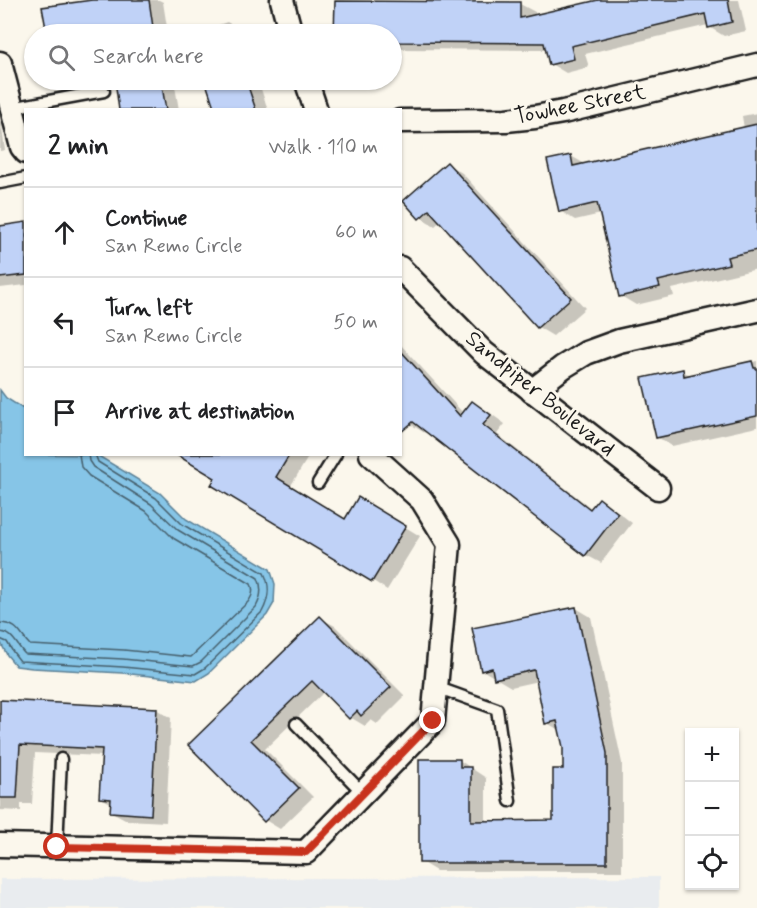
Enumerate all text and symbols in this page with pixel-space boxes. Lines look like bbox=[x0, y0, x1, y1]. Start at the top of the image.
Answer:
search box bbox=[24, 24, 402, 90]
icon: search bbox=[45, 41, 78, 74]
text: Search here bbox=[93, 43, 204, 71]
street label: Towhee Street bbox=[512, 79, 648, 131]
text: 2 min bbox=[48, 130, 109, 164]
text: Walk · 110 m bbox=[269, 134, 378, 161]
text: Continue bbox=[105, 205, 187, 233]
icon: ahead bbox=[48, 216, 81, 249]
text: 60 m bbox=[335, 219, 378, 246]
text: San Remo Circle bbox=[105, 233, 243, 260]
text: Turn left bbox=[105, 295, 193, 323]
icon: left bbox=[48, 306, 81, 339]
text: 50 m bbox=[333, 309, 378, 336]
text: San Remo Circle bbox=[105, 323, 243, 350]
street label: Sandpiper Boulevard bbox=[459, 325, 621, 463]
icon: arrive bbox=[48, 396, 81, 429]
text: Arrive at destination bbox=[105, 398, 295, 426]
route end bbox=[419, 707, 445, 733]
map controls bbox=[685, 728, 739, 890]
button: + bbox=[685, 728, 739, 782]
button: − bbox=[685, 782, 739, 836]
route start bbox=[43, 833, 69, 859]
button: locate bbox=[685, 836, 739, 890]

